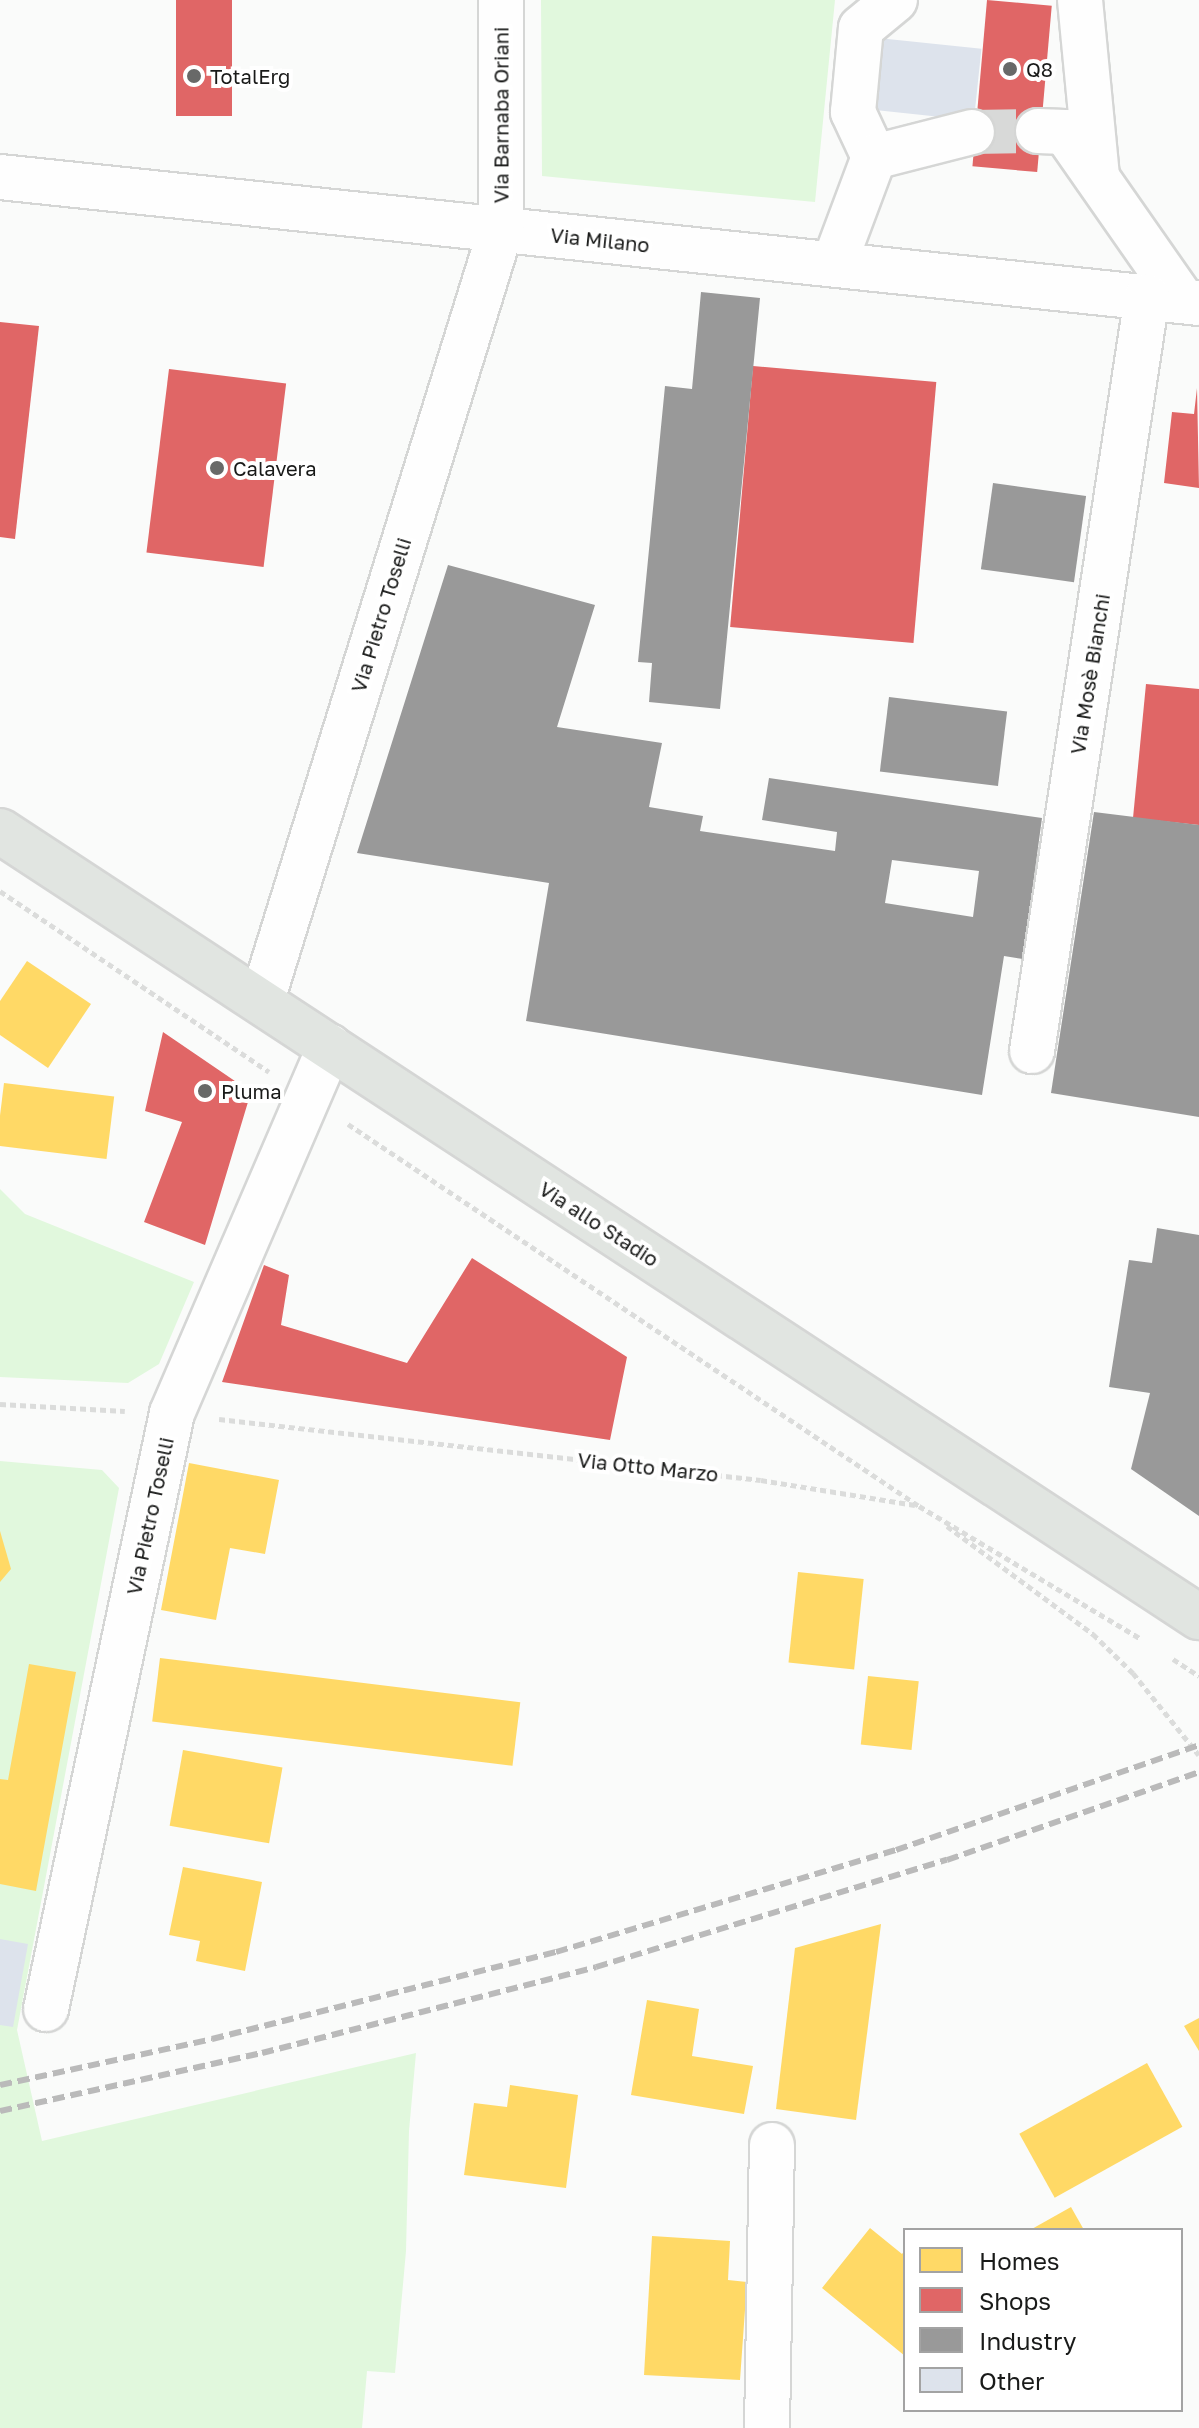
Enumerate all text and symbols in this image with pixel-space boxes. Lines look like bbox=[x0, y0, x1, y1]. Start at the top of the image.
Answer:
street label: Via Barnaba Oriani bbox=[489, 27, 513, 203]
place label: Q8 bbox=[1026, 57, 1053, 81]
marker: Q8 bbox=[1001, 60, 1019, 78]
place label: TotalErg bbox=[210, 64, 290, 88]
marker: TotalErg bbox=[185, 67, 203, 85]
street label: Via Milano bbox=[549, 223, 651, 257]
place label: Calavera bbox=[233, 456, 316, 480]
marker: Calavera bbox=[208, 459, 226, 477]
street label: Via Pietro Toselli bbox=[346, 535, 416, 695]
street label: Via Mosè Bianchi bbox=[1065, 592, 1115, 756]
place label: Pluma bbox=[221, 1079, 282, 1103]
marker: Pluma bbox=[196, 1082, 214, 1100]
street label: Via allo Stadio bbox=[535, 1177, 663, 1271]
street label: Via Pietro Toselli bbox=[122, 1435, 178, 1597]
street label: Via Otto Marzo bbox=[576, 1448, 720, 1486]
legend bbox=[903, 2228, 1183, 2412]
text: Homes bbox=[979, 2246, 1060, 2275]
text: Shops bbox=[979, 2286, 1051, 2315]
text: Industry bbox=[979, 2326, 1076, 2355]
text: Other bbox=[979, 2366, 1044, 2395]

